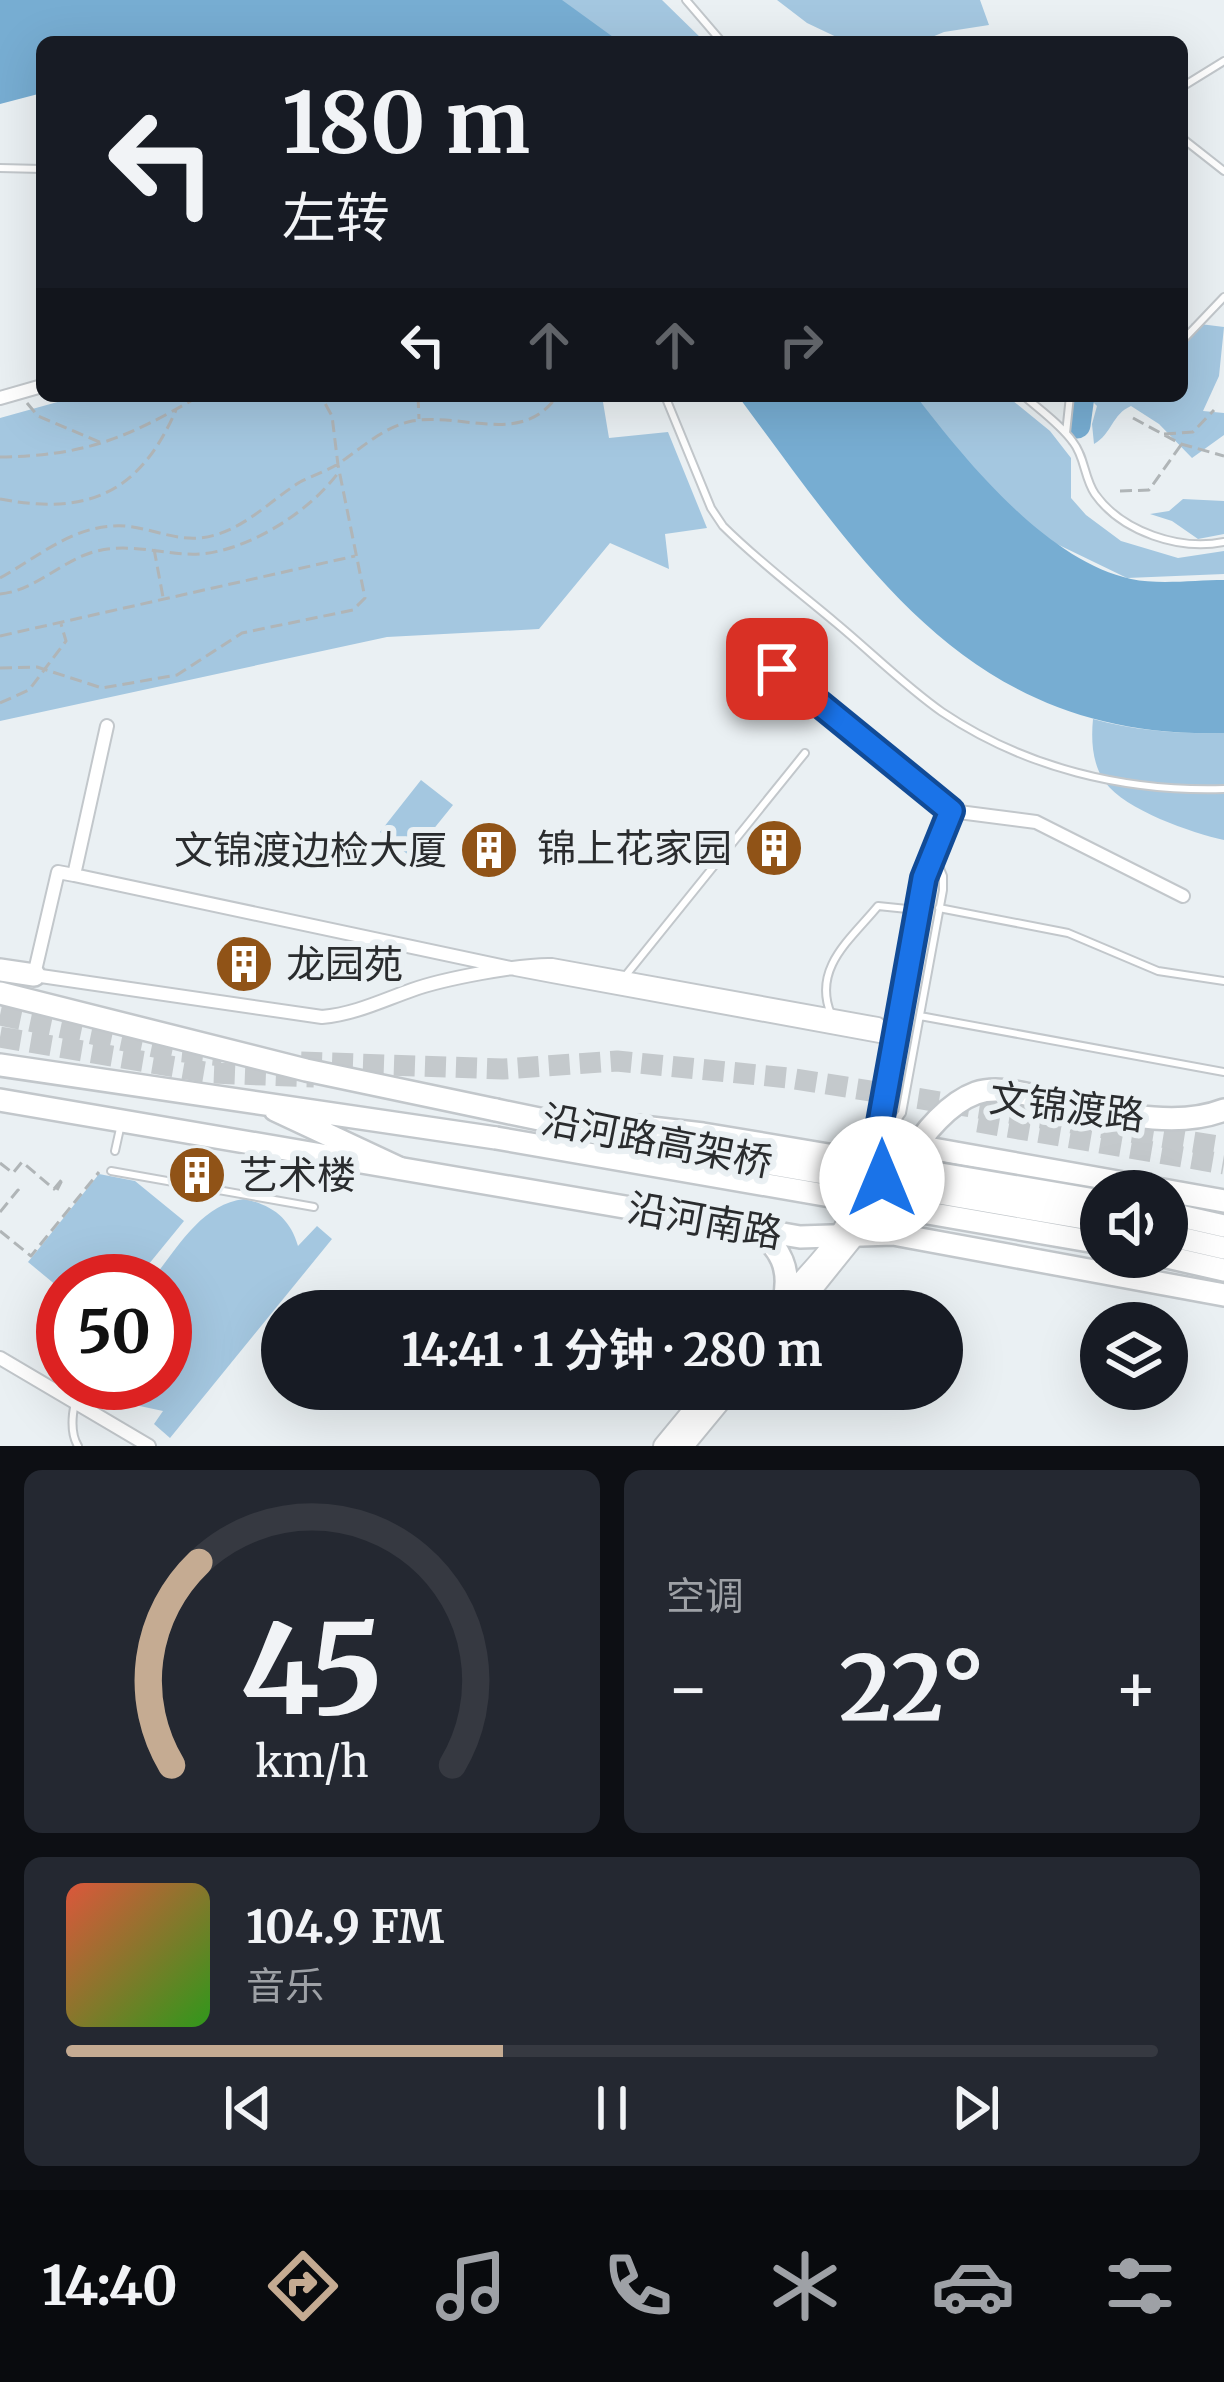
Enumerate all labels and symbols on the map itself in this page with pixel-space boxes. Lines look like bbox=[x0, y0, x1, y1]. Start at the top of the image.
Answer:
pin bbox=[726, 618, 828, 720]
building icon: 锦上花家园 bbox=[743, 817, 805, 879]
building icon: 文锦渡边检大厦 bbox=[458, 819, 520, 881]
place label: 锦上花家园 bbox=[537, 824, 732, 873]
place label: 文锦渡边检大厦 bbox=[174, 826, 447, 875]
building icon: 龙园苑 bbox=[213, 933, 275, 995]
place label: 龙园苑 bbox=[286, 940, 403, 989]
street label: 文锦渡路 bbox=[987, 1073, 1147, 1141]
street label: 沿河路高架桥 bbox=[537, 1095, 777, 1187]
position arrow bbox=[819, 1116, 945, 1242]
building icon: 艺术楼 bbox=[166, 1144, 228, 1206]
place label: 艺术楼 bbox=[239, 1151, 356, 1200]
street label: 沿河南路 bbox=[624, 1183, 786, 1259]
speed limit sign: 50 bbox=[36, 1254, 192, 1410]

